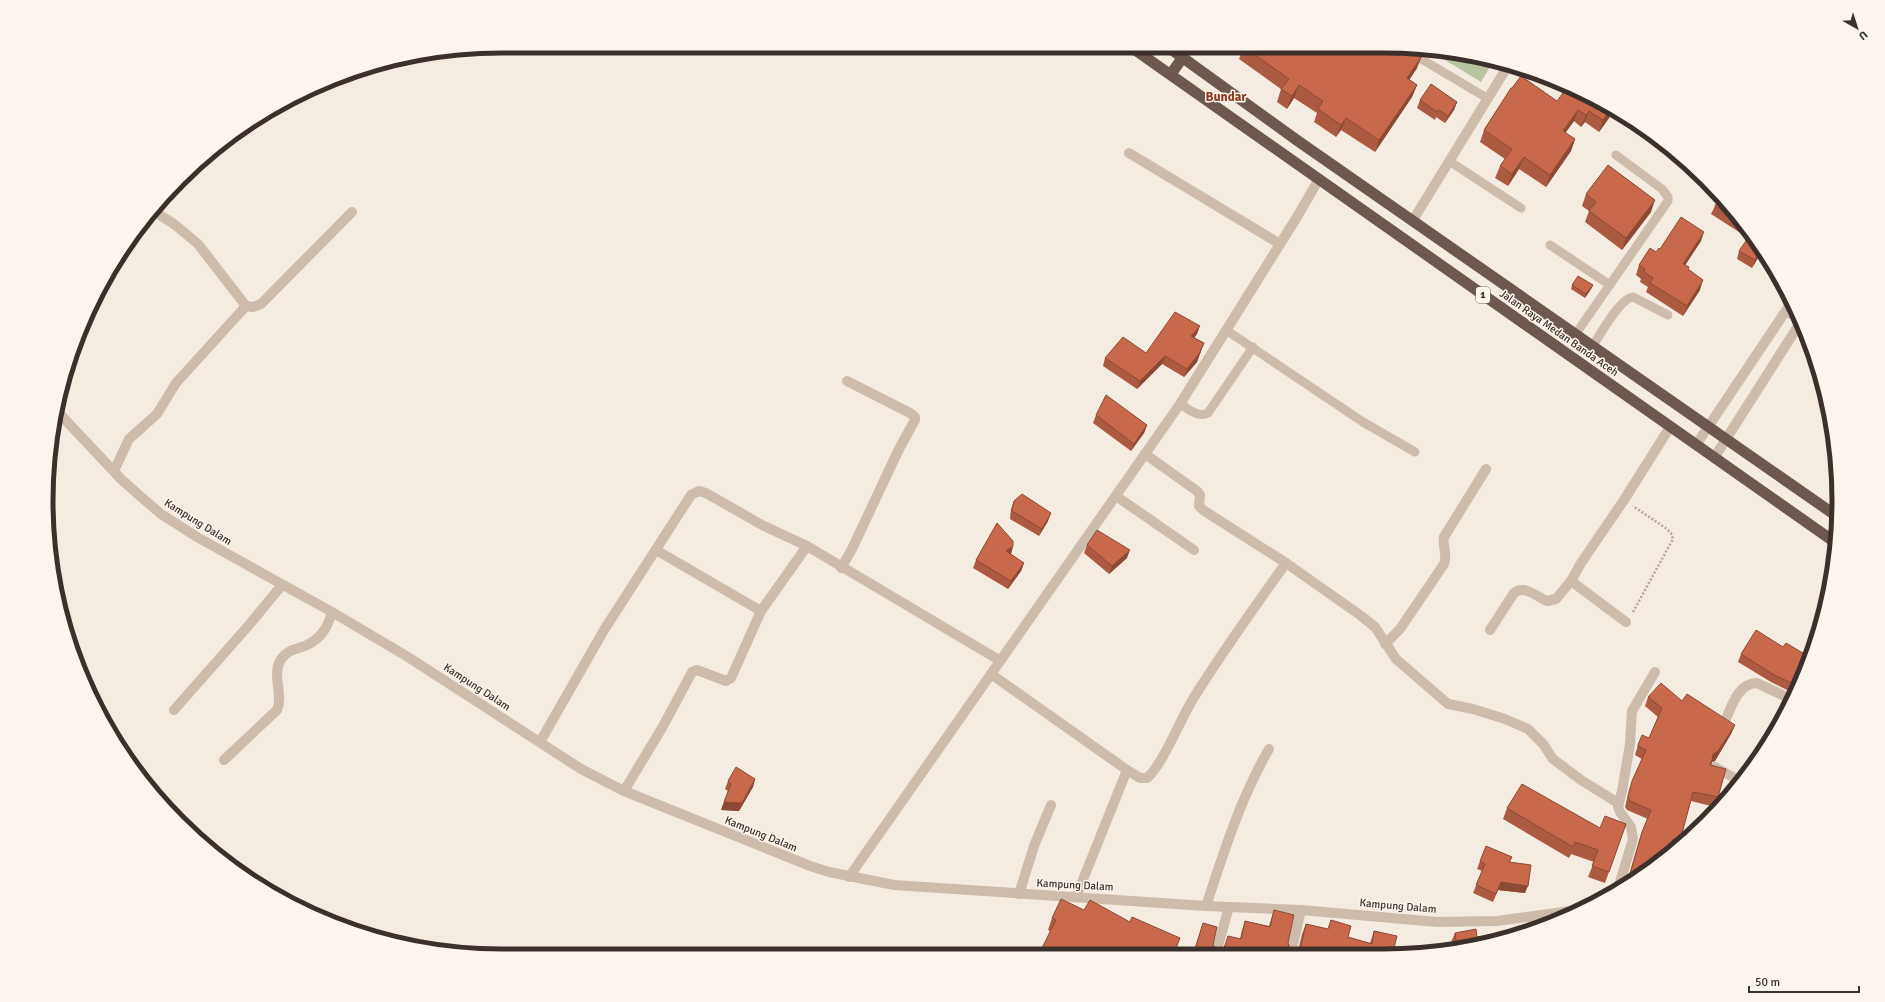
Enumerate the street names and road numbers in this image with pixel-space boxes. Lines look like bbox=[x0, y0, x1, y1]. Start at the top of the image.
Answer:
road number: 1 bbox=[1476, 287, 1490, 303]
street label: Jalan Raya Medan Banda Aceh bbox=[1497, 287, 1621, 379]
street label: Kampung Dalam bbox=[162, 496, 234, 548]
street label: Kampung Dalam bbox=[441, 661, 513, 714]
street label: Kampung Dalam bbox=[723, 814, 799, 855]
street label: Kampung Dalam bbox=[1036, 876, 1114, 894]
street label: Kampung Dalam bbox=[1359, 896, 1437, 916]

